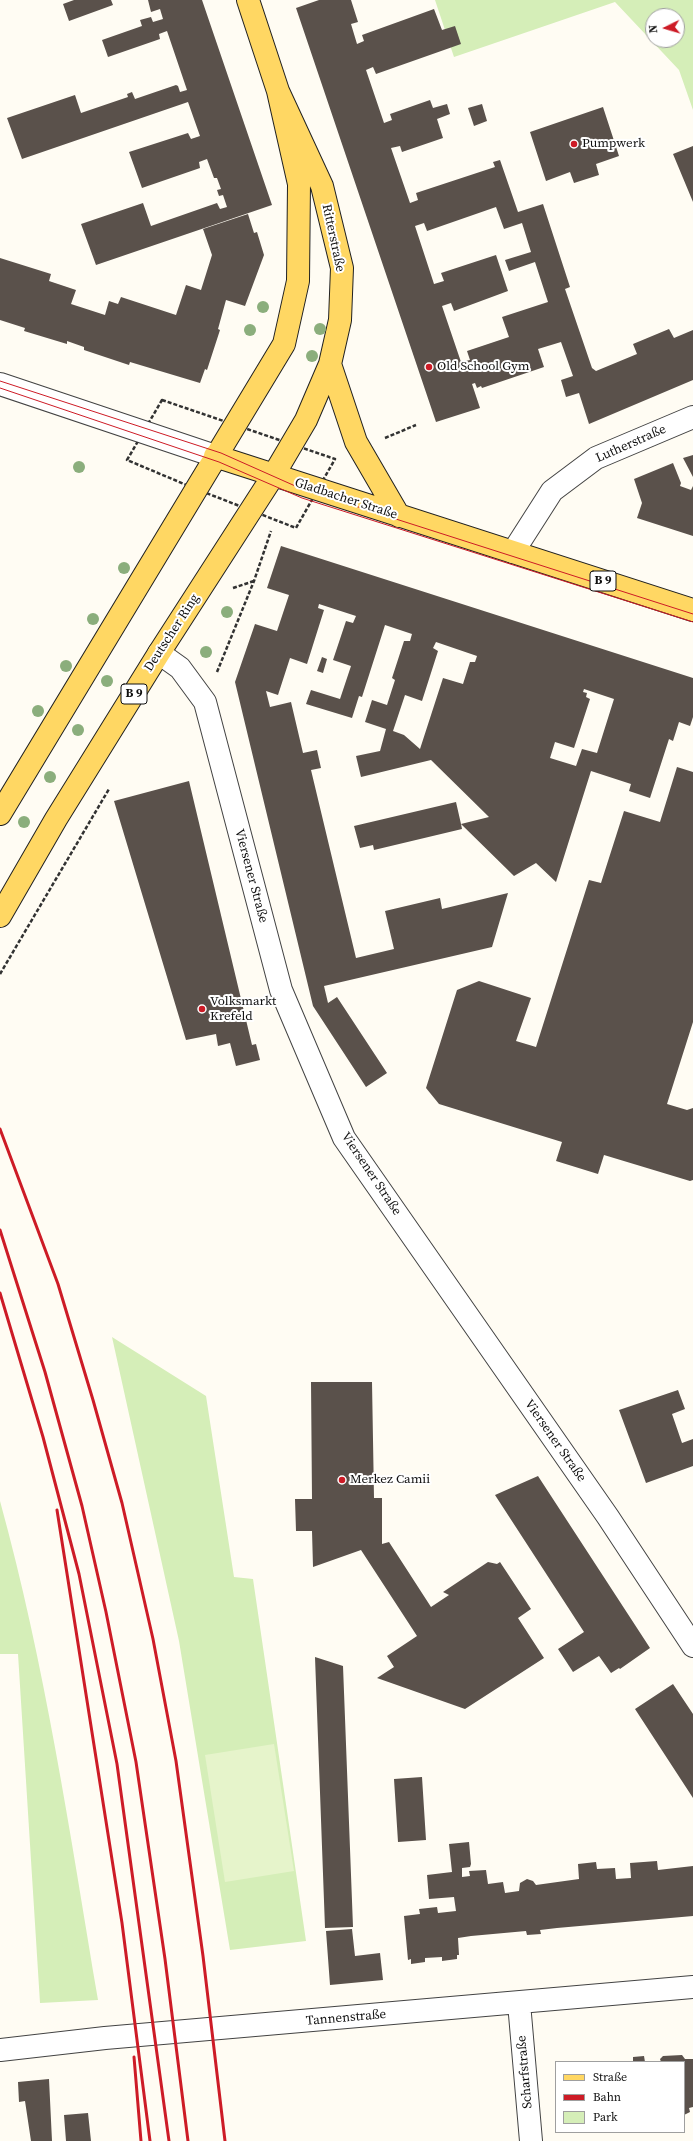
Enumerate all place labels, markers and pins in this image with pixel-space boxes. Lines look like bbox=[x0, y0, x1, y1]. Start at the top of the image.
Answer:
place label: Pumpwerk bbox=[582, 136, 645, 152]
marker: Pumpwerk bbox=[569, 139, 579, 149]
place label: Old School Gym bbox=[437, 359, 529, 375]
marker: Old School Gym bbox=[424, 362, 434, 372]
place label: Volksmarkt Krefeld bbox=[210, 994, 276, 1025]
marker: Volksmarkt Krefeld bbox=[197, 1004, 207, 1014]
place label: Merkez Camii bbox=[350, 1472, 430, 1488]
marker: Merkez Camii bbox=[337, 1475, 347, 1485]

